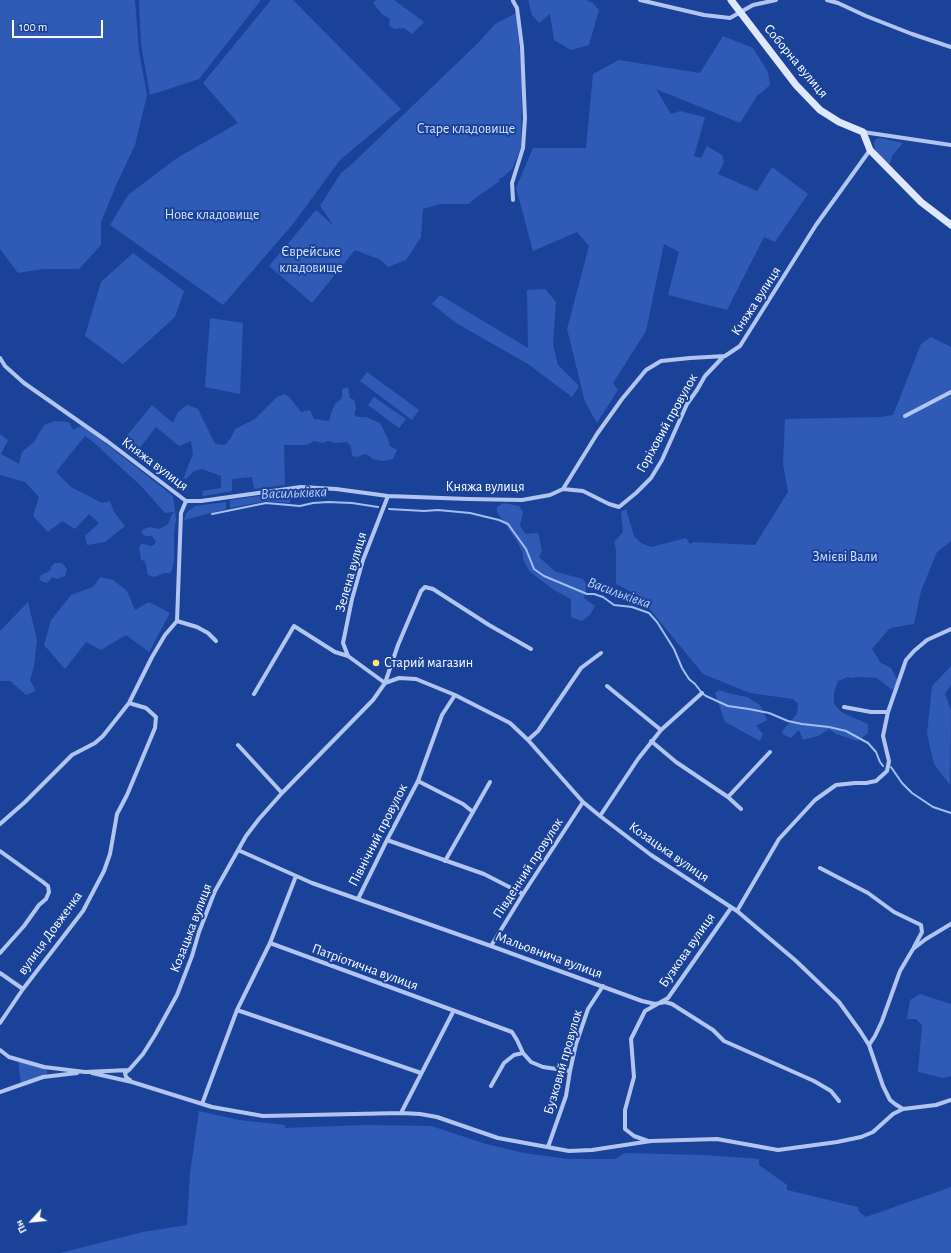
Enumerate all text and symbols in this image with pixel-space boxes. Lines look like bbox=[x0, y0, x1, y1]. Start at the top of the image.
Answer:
scale bar bbox=[14, 12, 105, 38]
text: 100 m bbox=[19, 21, 47, 33]
street label: Соборна вулиця bbox=[760, 21, 832, 101]
park label: Старе кладовище bbox=[417, 121, 515, 137]
park label: Нове кладовище bbox=[165, 207, 259, 223]
park label: Єврейське кладовище bbox=[279, 244, 343, 276]
street label: Княжа вулиця bbox=[727, 263, 785, 339]
street label: Горіховий провулок bbox=[633, 371, 701, 475]
street label: Княжа вулиця bbox=[118, 433, 192, 495]
street label: Княжа вулиця bbox=[445, 479, 525, 495]
water label: Васильківка bbox=[261, 483, 327, 503]
street label: Зелена вулиця bbox=[332, 530, 370, 614]
park label: Змієві Вали bbox=[812, 549, 878, 565]
water label: Васильківка bbox=[585, 573, 653, 613]
place label: Старий магазин bbox=[384, 655, 473, 671]
marker: Старий магазин bbox=[371, 658, 381, 668]
street label: Північний провулок bbox=[345, 781, 411, 889]
street label: Південний провулок bbox=[489, 814, 567, 922]
street label: Козацька вулиця bbox=[626, 818, 712, 886]
street label: Козацька вулиця bbox=[166, 881, 216, 975]
street label: вулиця Довженка bbox=[14, 888, 86, 978]
street label: Бузкова вулиця bbox=[655, 909, 719, 991]
street label: Мальовнича вулиця bbox=[493, 928, 605, 982]
street label: Патріотична вулиця bbox=[309, 940, 421, 994]
street label: Бузковий провулок bbox=[540, 1008, 586, 1116]
north arrow bbox=[12, 1201, 52, 1241]
text: Пн bbox=[13, 1218, 29, 1235]

